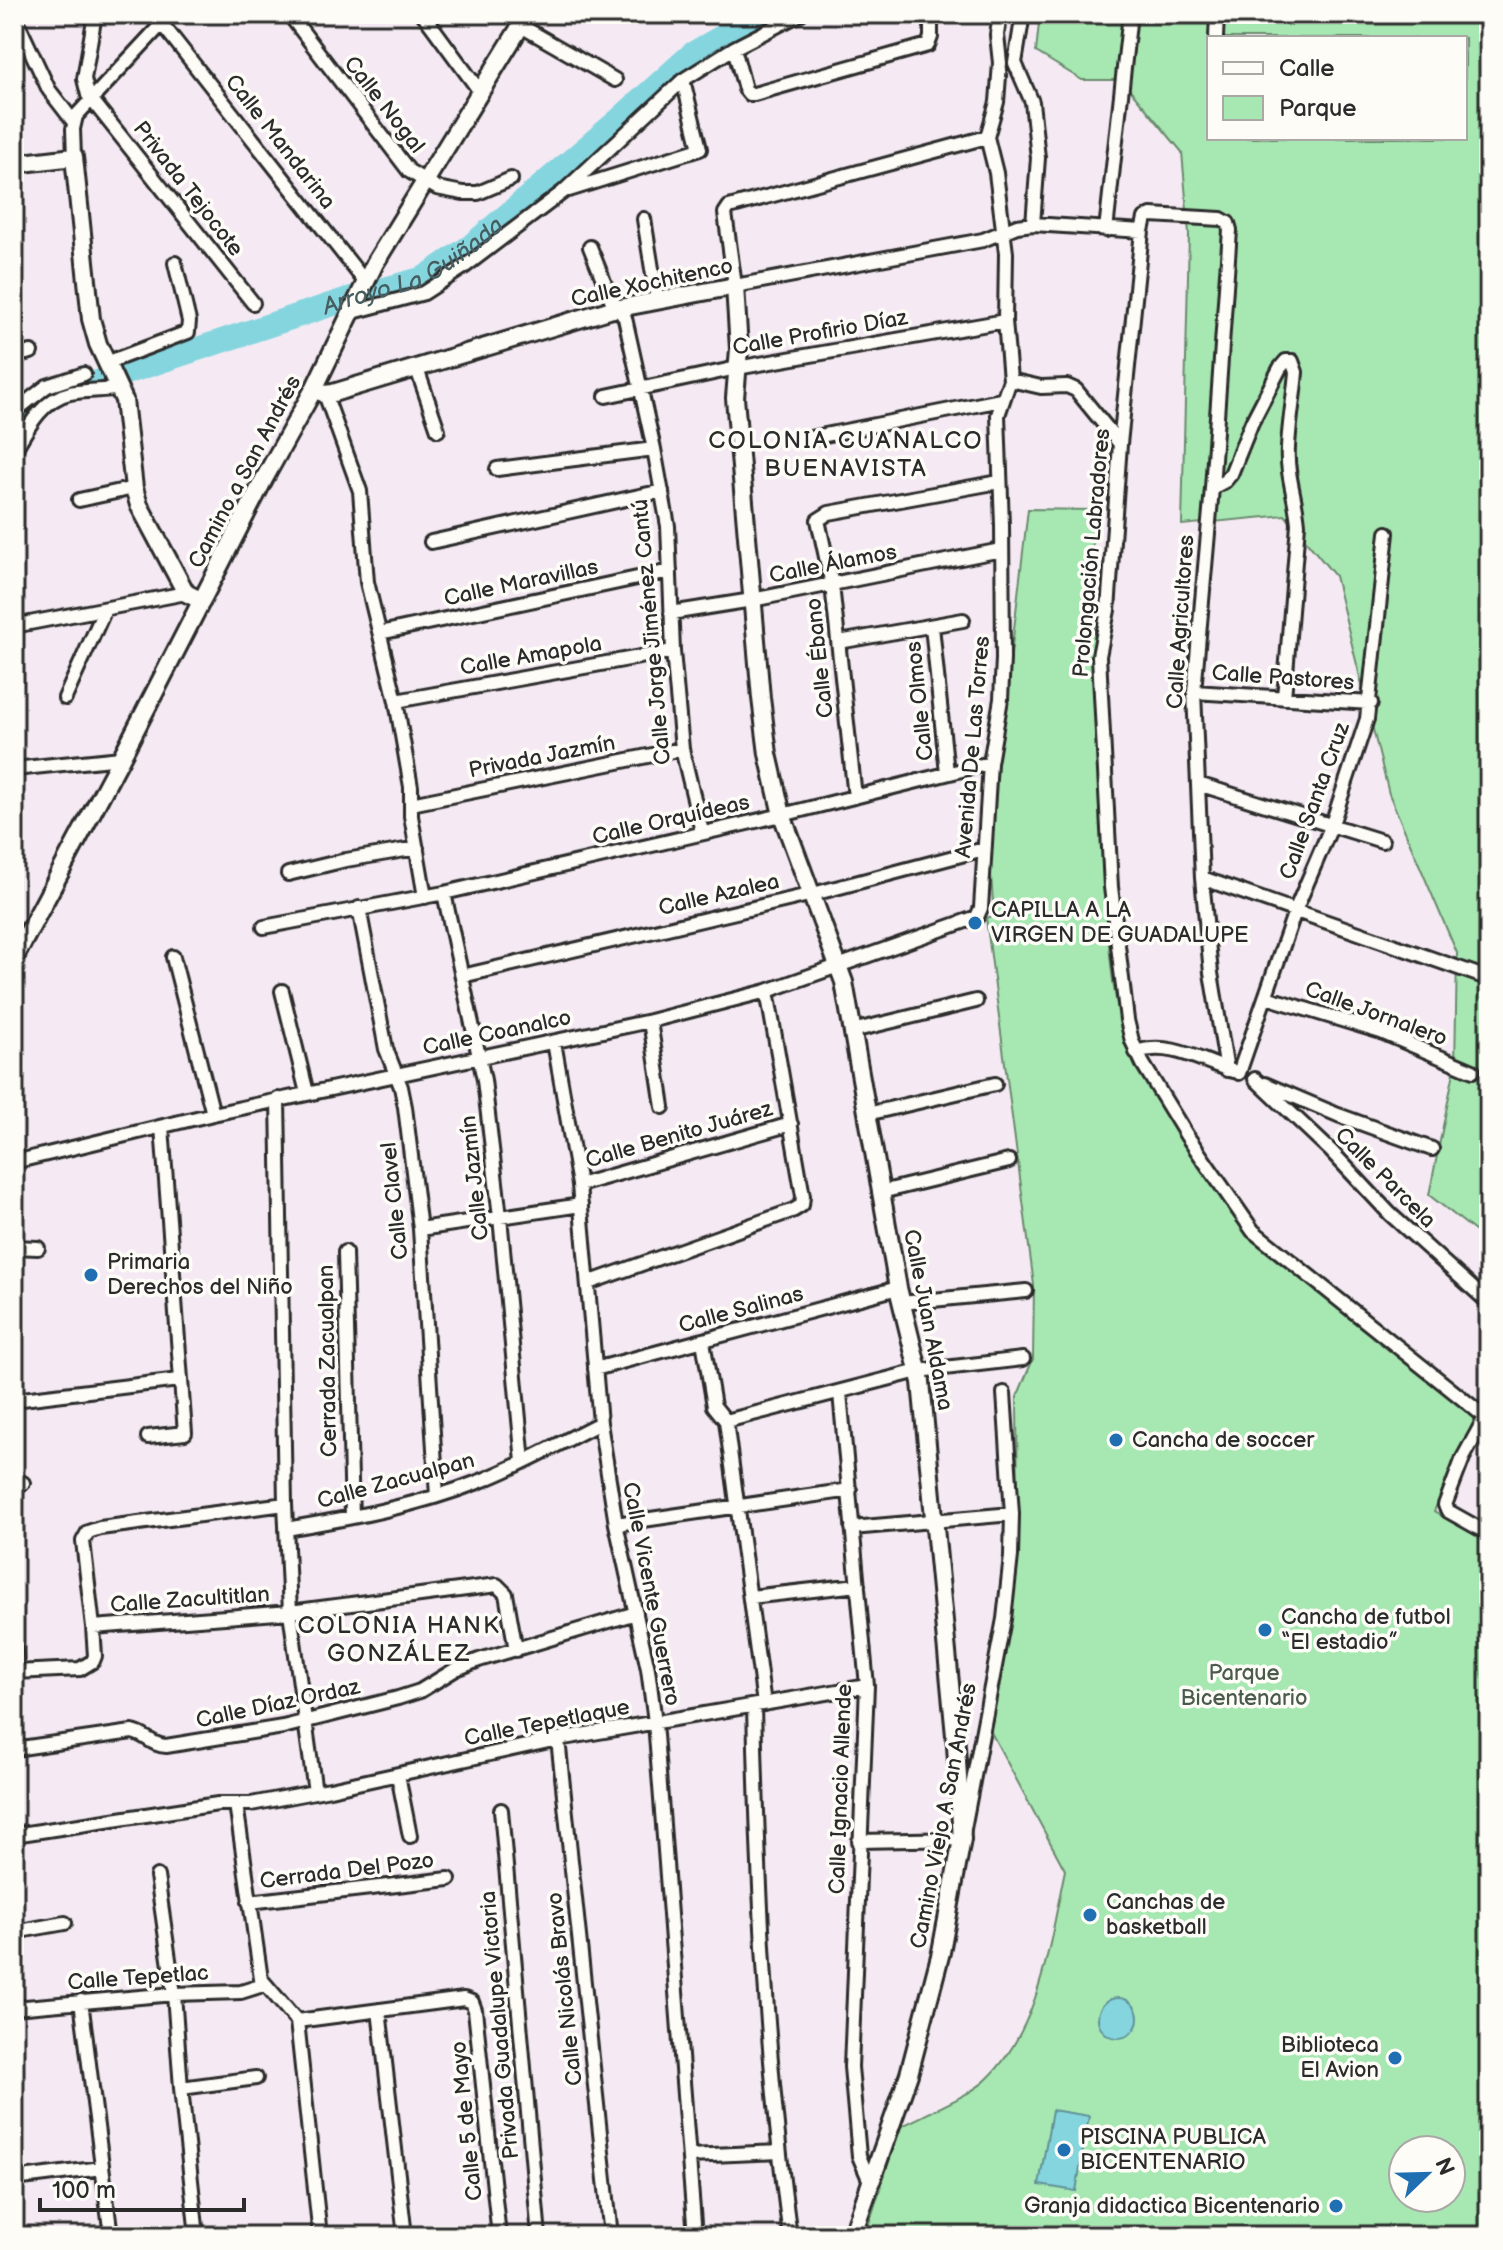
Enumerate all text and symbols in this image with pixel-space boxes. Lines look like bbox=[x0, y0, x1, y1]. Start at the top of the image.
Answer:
legend bbox=[1207, 36, 1467, 140]
street label: Calle Nogal bbox=[338, 51, 430, 159]
text: Calle bbox=[1279, 54, 1334, 83]
street label: Calle Mandarina bbox=[219, 69, 341, 215]
text: Parque bbox=[1279, 94, 1357, 123]
street label: Privada Tejocote bbox=[127, 116, 249, 262]
water label: Arroyo La Guiñada bbox=[318, 210, 509, 321]
street label: Calle Xochitenco bbox=[569, 253, 735, 313]
street label: Calle Profirio Díaz bbox=[730, 304, 910, 362]
street label: Camino a San Andrés bbox=[183, 371, 307, 573]
district label: COLONIA CUANALCO BUENAVISTA bbox=[708, 426, 984, 483]
street label: Prolongación Labradores bbox=[1068, 427, 1116, 679]
street label: Calle Jorge Jiménez Cantú bbox=[627, 498, 677, 766]
street label: Calle Agricultores bbox=[1161, 534, 1201, 710]
street label: Calle Álamos bbox=[767, 537, 899, 590]
street label: Calle Maravillas bbox=[441, 553, 601, 613]
street label: Calle Ébano bbox=[799, 597, 840, 719]
street label: Calle Amapola bbox=[458, 630, 604, 682]
street label: Avenida De Las Torres bbox=[950, 635, 996, 859]
street label: Calle Olmos bbox=[900, 640, 940, 762]
street label: Calle Pastores bbox=[1211, 660, 1355, 696]
street label: Calle Santa Cruz bbox=[1274, 718, 1356, 883]
street label: Privada Jazmín bbox=[466, 730, 618, 784]
street label: Calle Orquídeas bbox=[590, 789, 752, 851]
street label: Calle Azalea bbox=[656, 868, 782, 922]
place label: CAPILLA A LA VIRGEN DE GUADALUPE bbox=[991, 897, 1248, 949]
marker: CAPILLA A LA VIRGEN DE GUADALUPE bbox=[966, 914, 984, 932]
street label: Calle Jornalero bbox=[1301, 976, 1451, 1052]
street label: Calle Coanalco bbox=[420, 1004, 574, 1062]
street label: Calle Benito Juárez bbox=[583, 1095, 776, 1175]
street label: Calle Jazmín bbox=[455, 1114, 495, 1242]
street label: Calle Parcela bbox=[1329, 1122, 1441, 1234]
street label: Calle Clavel bbox=[375, 1141, 415, 1261]
street label: Calle Juan Aldama bbox=[897, 1227, 959, 1413]
place label: Primaria Derechos del Niño bbox=[107, 1249, 293, 1301]
street label: Cerrada Zacualpan bbox=[313, 1265, 343, 1457]
marker: Primaria Derechos del Niño bbox=[82, 1266, 100, 1284]
street label: Calle Salinas bbox=[676, 1280, 806, 1340]
place label: Cancha de soccer bbox=[1132, 1427, 1315, 1454]
marker: Cancha de soccer bbox=[1107, 1431, 1125, 1449]
street label: Calle Zacualpan bbox=[314, 1447, 478, 1515]
street label: Calle Vicente Guerrero bbox=[616, 1480, 686, 1708]
street label: Calle Zacultitlan bbox=[109, 1581, 271, 1619]
place label: Cancha de futbol “El estadio” bbox=[1281, 1604, 1451, 1656]
district label: COLONIA HANK GONZÁLEZ bbox=[297, 1611, 501, 1668]
marker: Cancha de futbol “El estadio” bbox=[1256, 1621, 1274, 1639]
park label: Parque Bicentenario bbox=[1181, 1660, 1307, 1712]
street label: Calle Díaz Ordaz bbox=[194, 1673, 363, 1735]
street label: Camino Viejo A San Andrés bbox=[905, 1681, 983, 1951]
street label: Calle Ignacio Allende bbox=[824, 1683, 858, 1895]
street label: Calle Tepetlaque bbox=[462, 1694, 632, 1752]
street label: Cerrada Del Pozo bbox=[258, 1847, 436, 1895]
place label: Canchas de basketball bbox=[1106, 1889, 1225, 1941]
street label: Privada Guadalupe Victoria bbox=[475, 1890, 525, 2160]
street label: Calle Nicolás Bravo bbox=[541, 1891, 589, 2087]
marker: Canchas de basketball bbox=[1081, 1906, 1099, 1924]
street label: Calle Tepetlac bbox=[66, 1960, 210, 1996]
place label: Biblioteca El Avion bbox=[1281, 2032, 1379, 2084]
street label: Calle 5 de Mayo bbox=[445, 2040, 489, 2202]
marker: Biblioteca El Avion bbox=[1386, 2049, 1404, 2067]
place label: PISCINA PUBLICA BICENTENARIO bbox=[1080, 2124, 1266, 2176]
north arrow bbox=[1387, 2134, 1467, 2214]
marker: PISCINA PUBLICA BICENTENARIO bbox=[1055, 2141, 1073, 2159]
text: N bbox=[1428, 2154, 1460, 2180]
scale bar bbox=[40, 2162, 244, 2212]
text: 100 m bbox=[52, 2176, 116, 2205]
place label: Granja didactica Bicentenario bbox=[1024, 2193, 1320, 2220]
marker: Granja didactica Bicentenario bbox=[1327, 2197, 1345, 2215]

